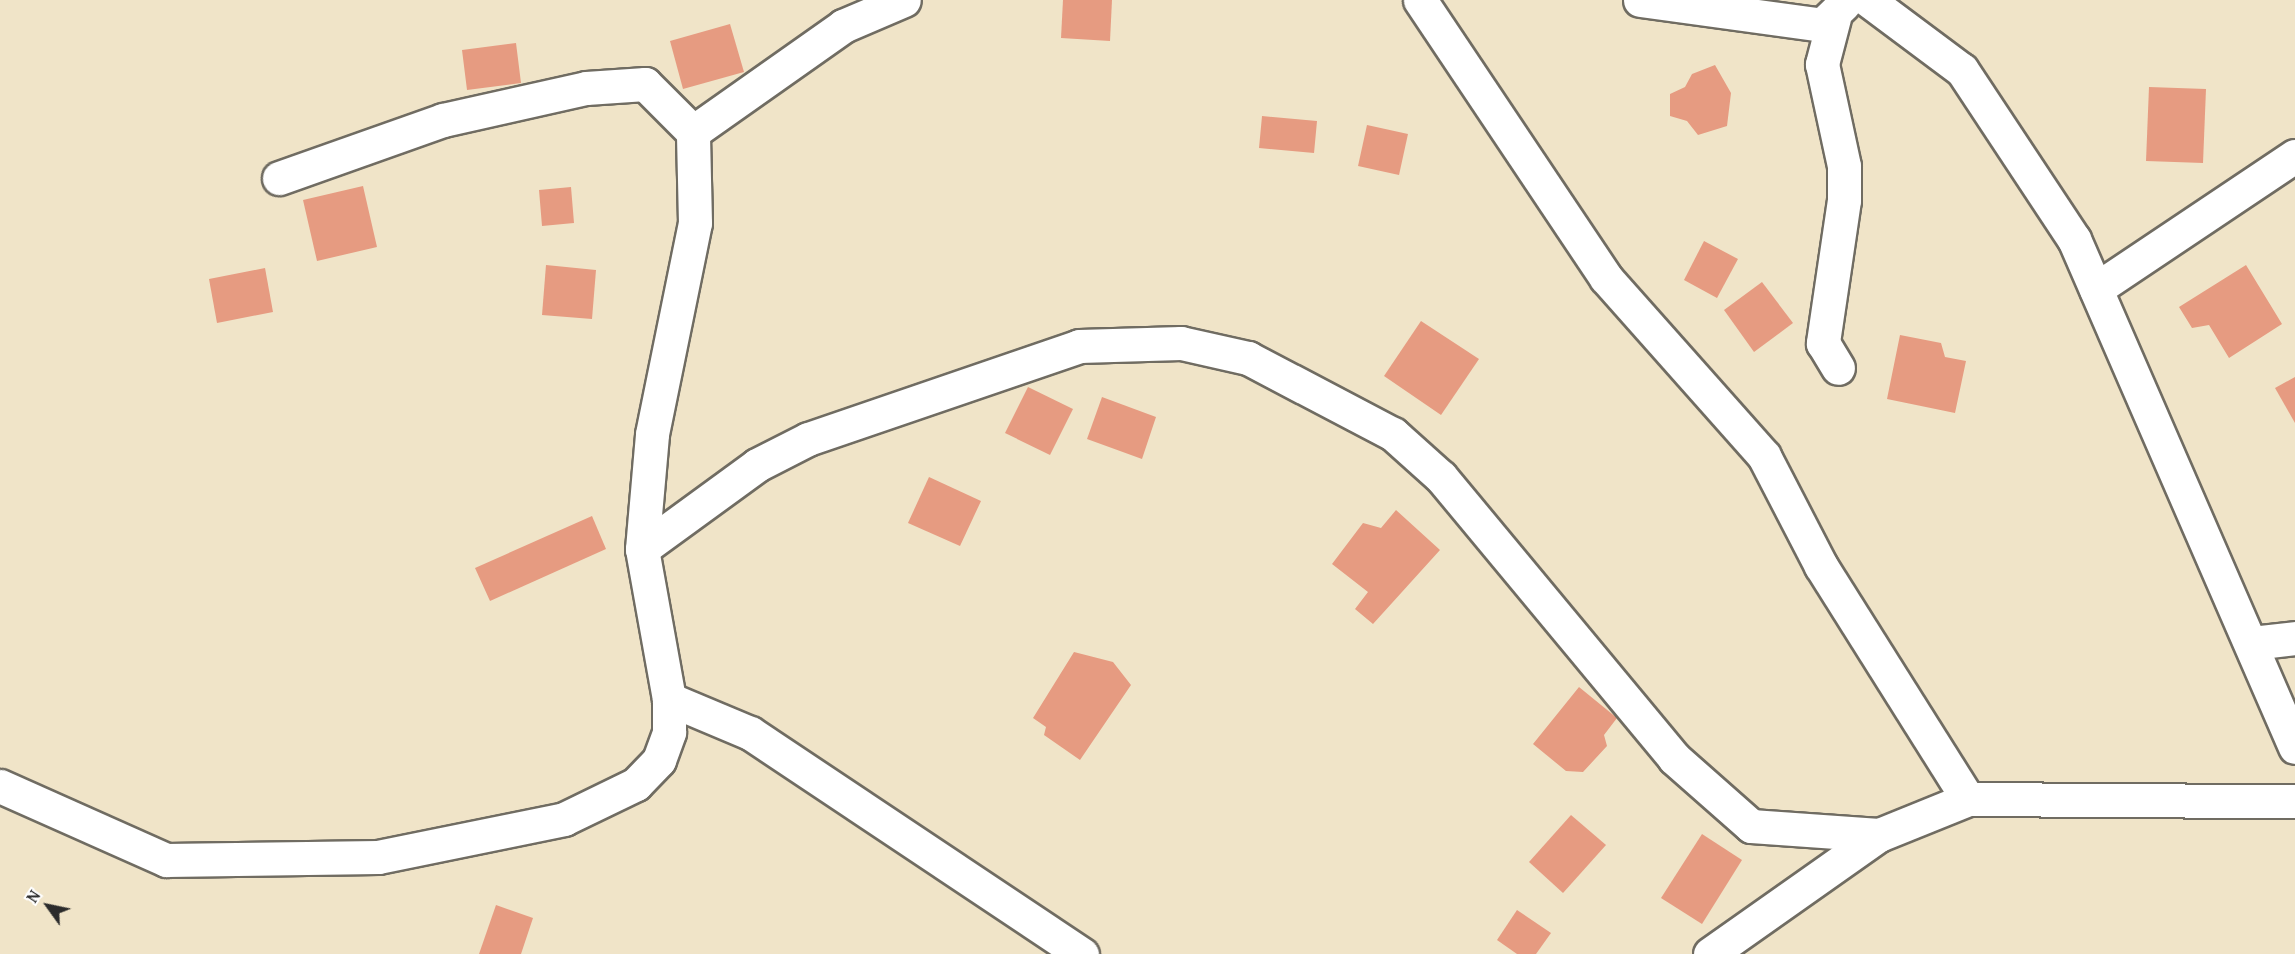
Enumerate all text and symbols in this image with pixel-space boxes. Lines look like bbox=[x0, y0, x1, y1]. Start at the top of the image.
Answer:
north arrow bbox=[18, 876, 78, 936]
text: N bbox=[20, 885, 46, 907]

